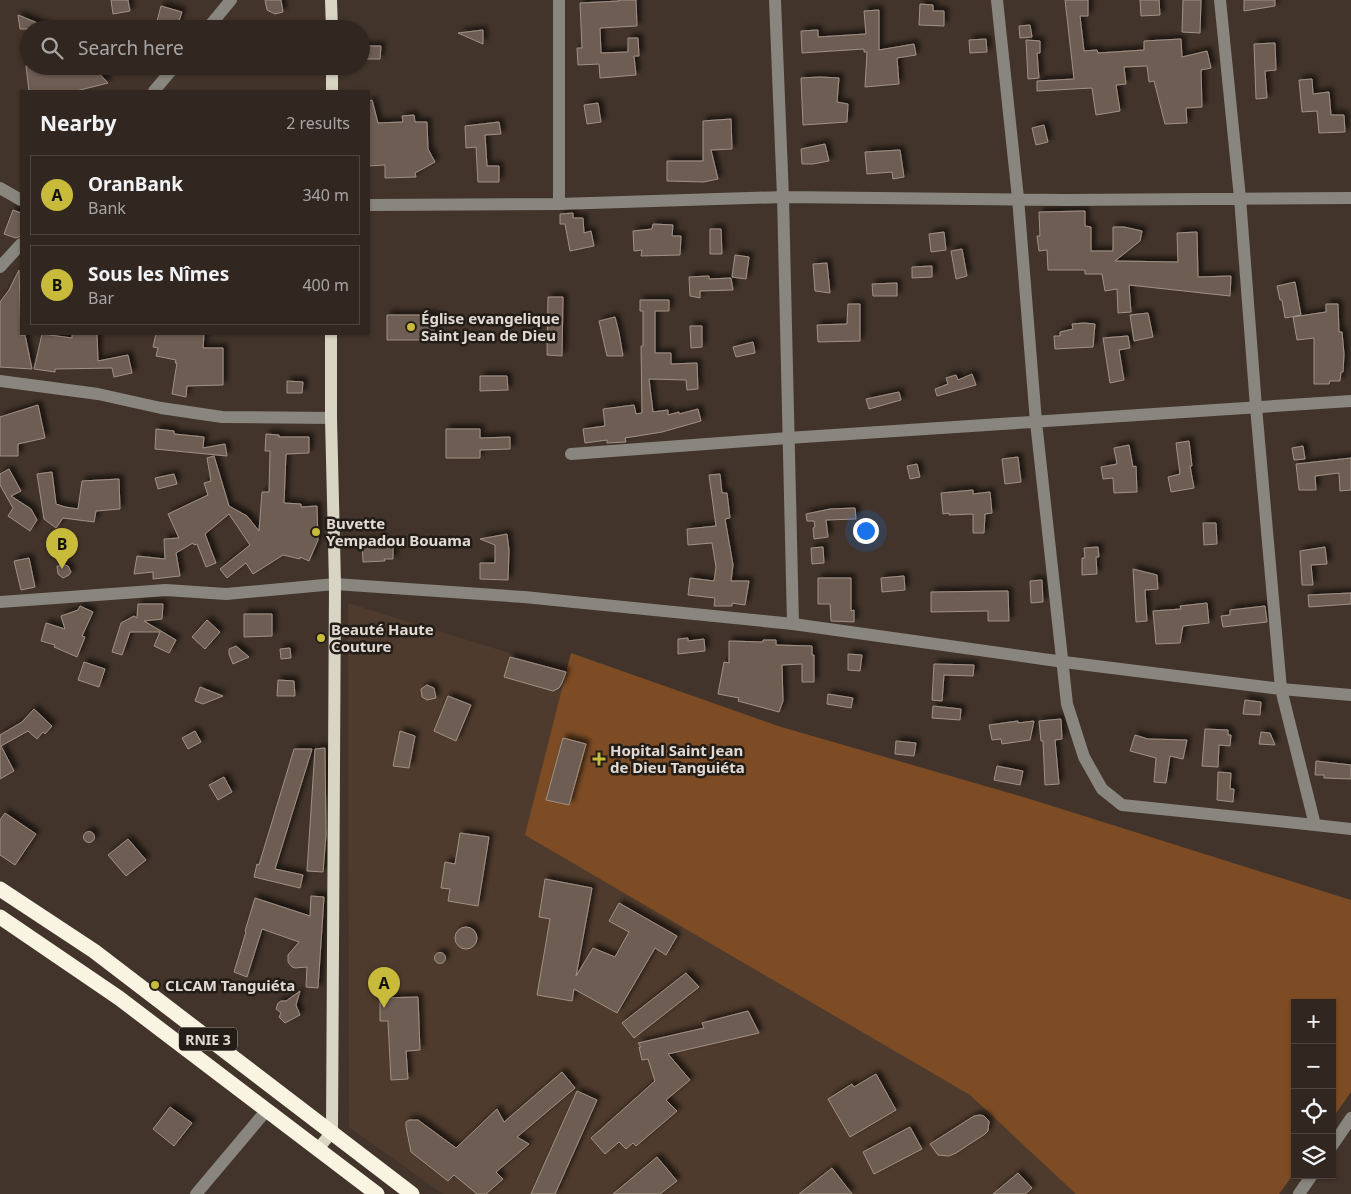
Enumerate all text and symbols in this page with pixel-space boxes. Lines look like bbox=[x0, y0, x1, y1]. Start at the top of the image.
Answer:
search box bbox=[20, 20, 370, 75]
icon: search bbox=[38, 34, 66, 62]
text: Search here bbox=[78, 35, 184, 61]
text: Nearby bbox=[40, 109, 116, 137]
text: 2 results bbox=[286, 112, 350, 134]
text: OranBank bbox=[88, 171, 183, 197]
text: A bbox=[51, 184, 63, 206]
text: 340 m bbox=[302, 184, 349, 206]
text: Bank bbox=[88, 197, 126, 219]
text: Sous les Nîmes bbox=[88, 261, 229, 287]
text: B bbox=[52, 274, 62, 296]
text: 400 m bbox=[302, 274, 349, 296]
text: Bar bbox=[88, 287, 114, 309]
place label: Église evangelique Saint Jean de Dieu bbox=[421, 308, 560, 345]
marker: Église evangelique Saint Jean de Dieu bbox=[405, 321, 417, 333]
place label: Buvette Yempadou Bouama bbox=[326, 513, 471, 550]
your location bbox=[853, 518, 879, 544]
marker: Buvette Yempadou Bouama bbox=[310, 526, 322, 538]
pin: B bbox=[46, 528, 78, 569]
place label: Beauté Haute Couture bbox=[331, 619, 434, 656]
marker: Beauté Haute Couture bbox=[315, 632, 327, 644]
place label: Hopital Saint Jean de Dieu Tanguiéta bbox=[610, 740, 745, 777]
marker: Hopital Saint Jean de Dieu Tanguiéta bbox=[592, 752, 606, 766]
pin: A bbox=[368, 967, 400, 1008]
place label: CLCAM Tanguiéta bbox=[165, 975, 295, 995]
marker: CLCAM Tanguiéta bbox=[149, 979, 161, 991]
map controls bbox=[1291, 999, 1336, 1179]
button: + bbox=[1291, 999, 1336, 1044]
road number: RNIE 3 bbox=[179, 1028, 237, 1050]
button: − bbox=[1291, 1044, 1336, 1089]
button: locate bbox=[1291, 1089, 1336, 1134]
button: layers bbox=[1291, 1134, 1336, 1179]

